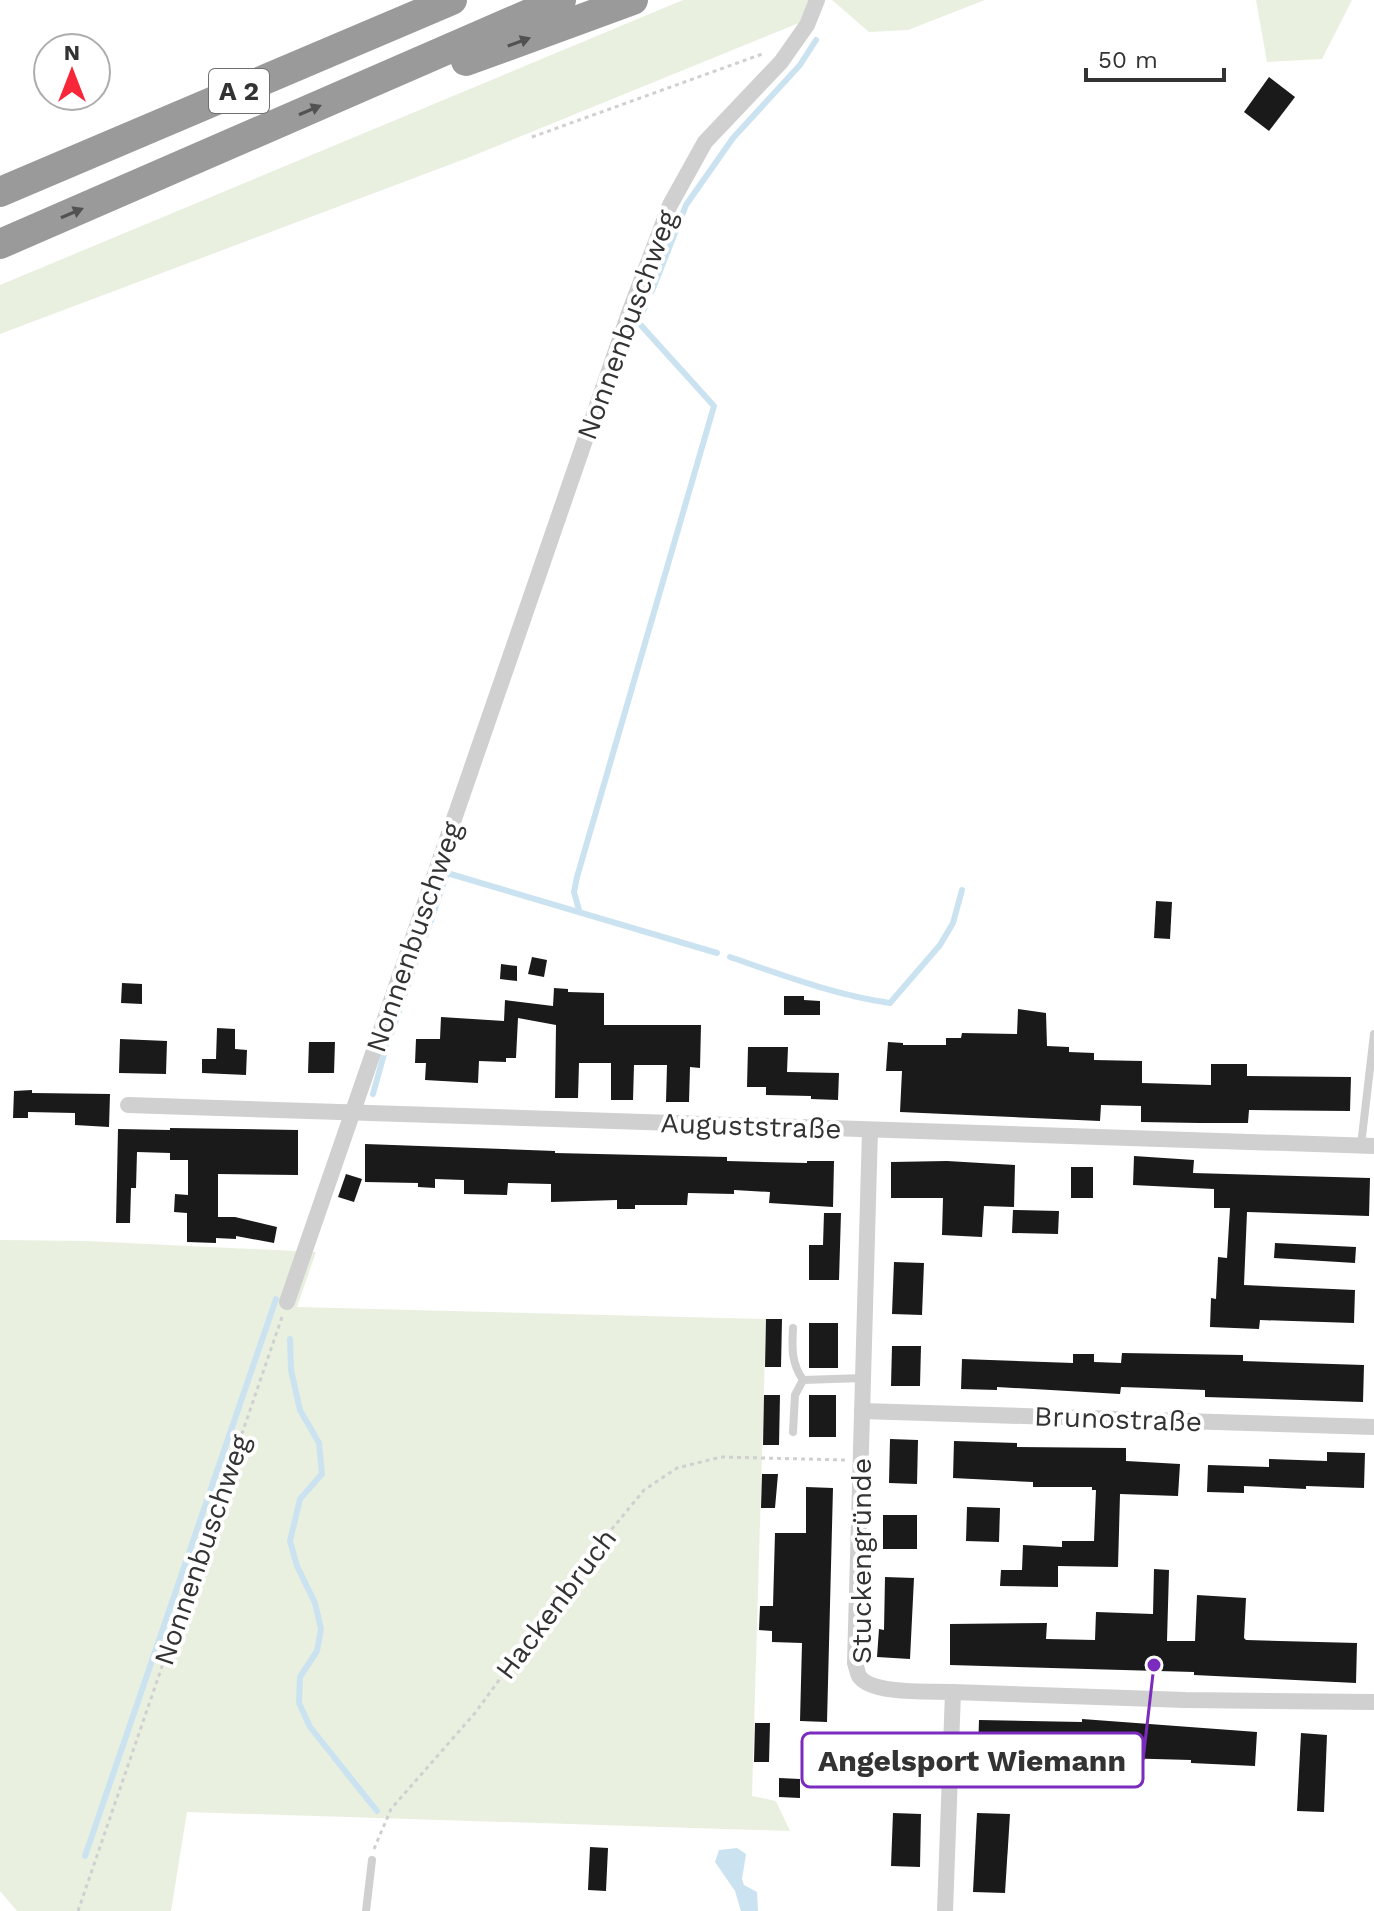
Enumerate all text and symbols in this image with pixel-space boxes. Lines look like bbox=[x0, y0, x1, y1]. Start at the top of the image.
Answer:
north arrow bbox=[32, 32, 112, 112]
scale bar bbox=[1086, 32, 1224, 82]
one-way arrow bbox=[507, 36, 531, 48]
text: N bbox=[64, 40, 80, 65]
text: 50 m bbox=[1098, 46, 1158, 74]
road number: A 2 bbox=[209, 69, 269, 113]
one-way arrow bbox=[298, 103, 322, 116]
one-way arrow bbox=[60, 206, 83, 219]
street label: Nonnenbuschweg bbox=[570, 206, 684, 444]
street label: Nonnenbuschweg bbox=[359, 817, 469, 1057]
street label: Auguststraße bbox=[660, 1106, 842, 1146]
street label: Brunostraße bbox=[1034, 1400, 1202, 1438]
street label: Nonnenbuschweg bbox=[147, 1430, 257, 1670]
street label: Stuckengründe bbox=[845, 1458, 878, 1664]
street label: Hackenbruch bbox=[489, 1522, 623, 1686]
callout: Angelsport Wiemann bbox=[802, 1733, 1143, 1787]
text: Angelsport Wiemann bbox=[818, 1743, 1126, 1778]

